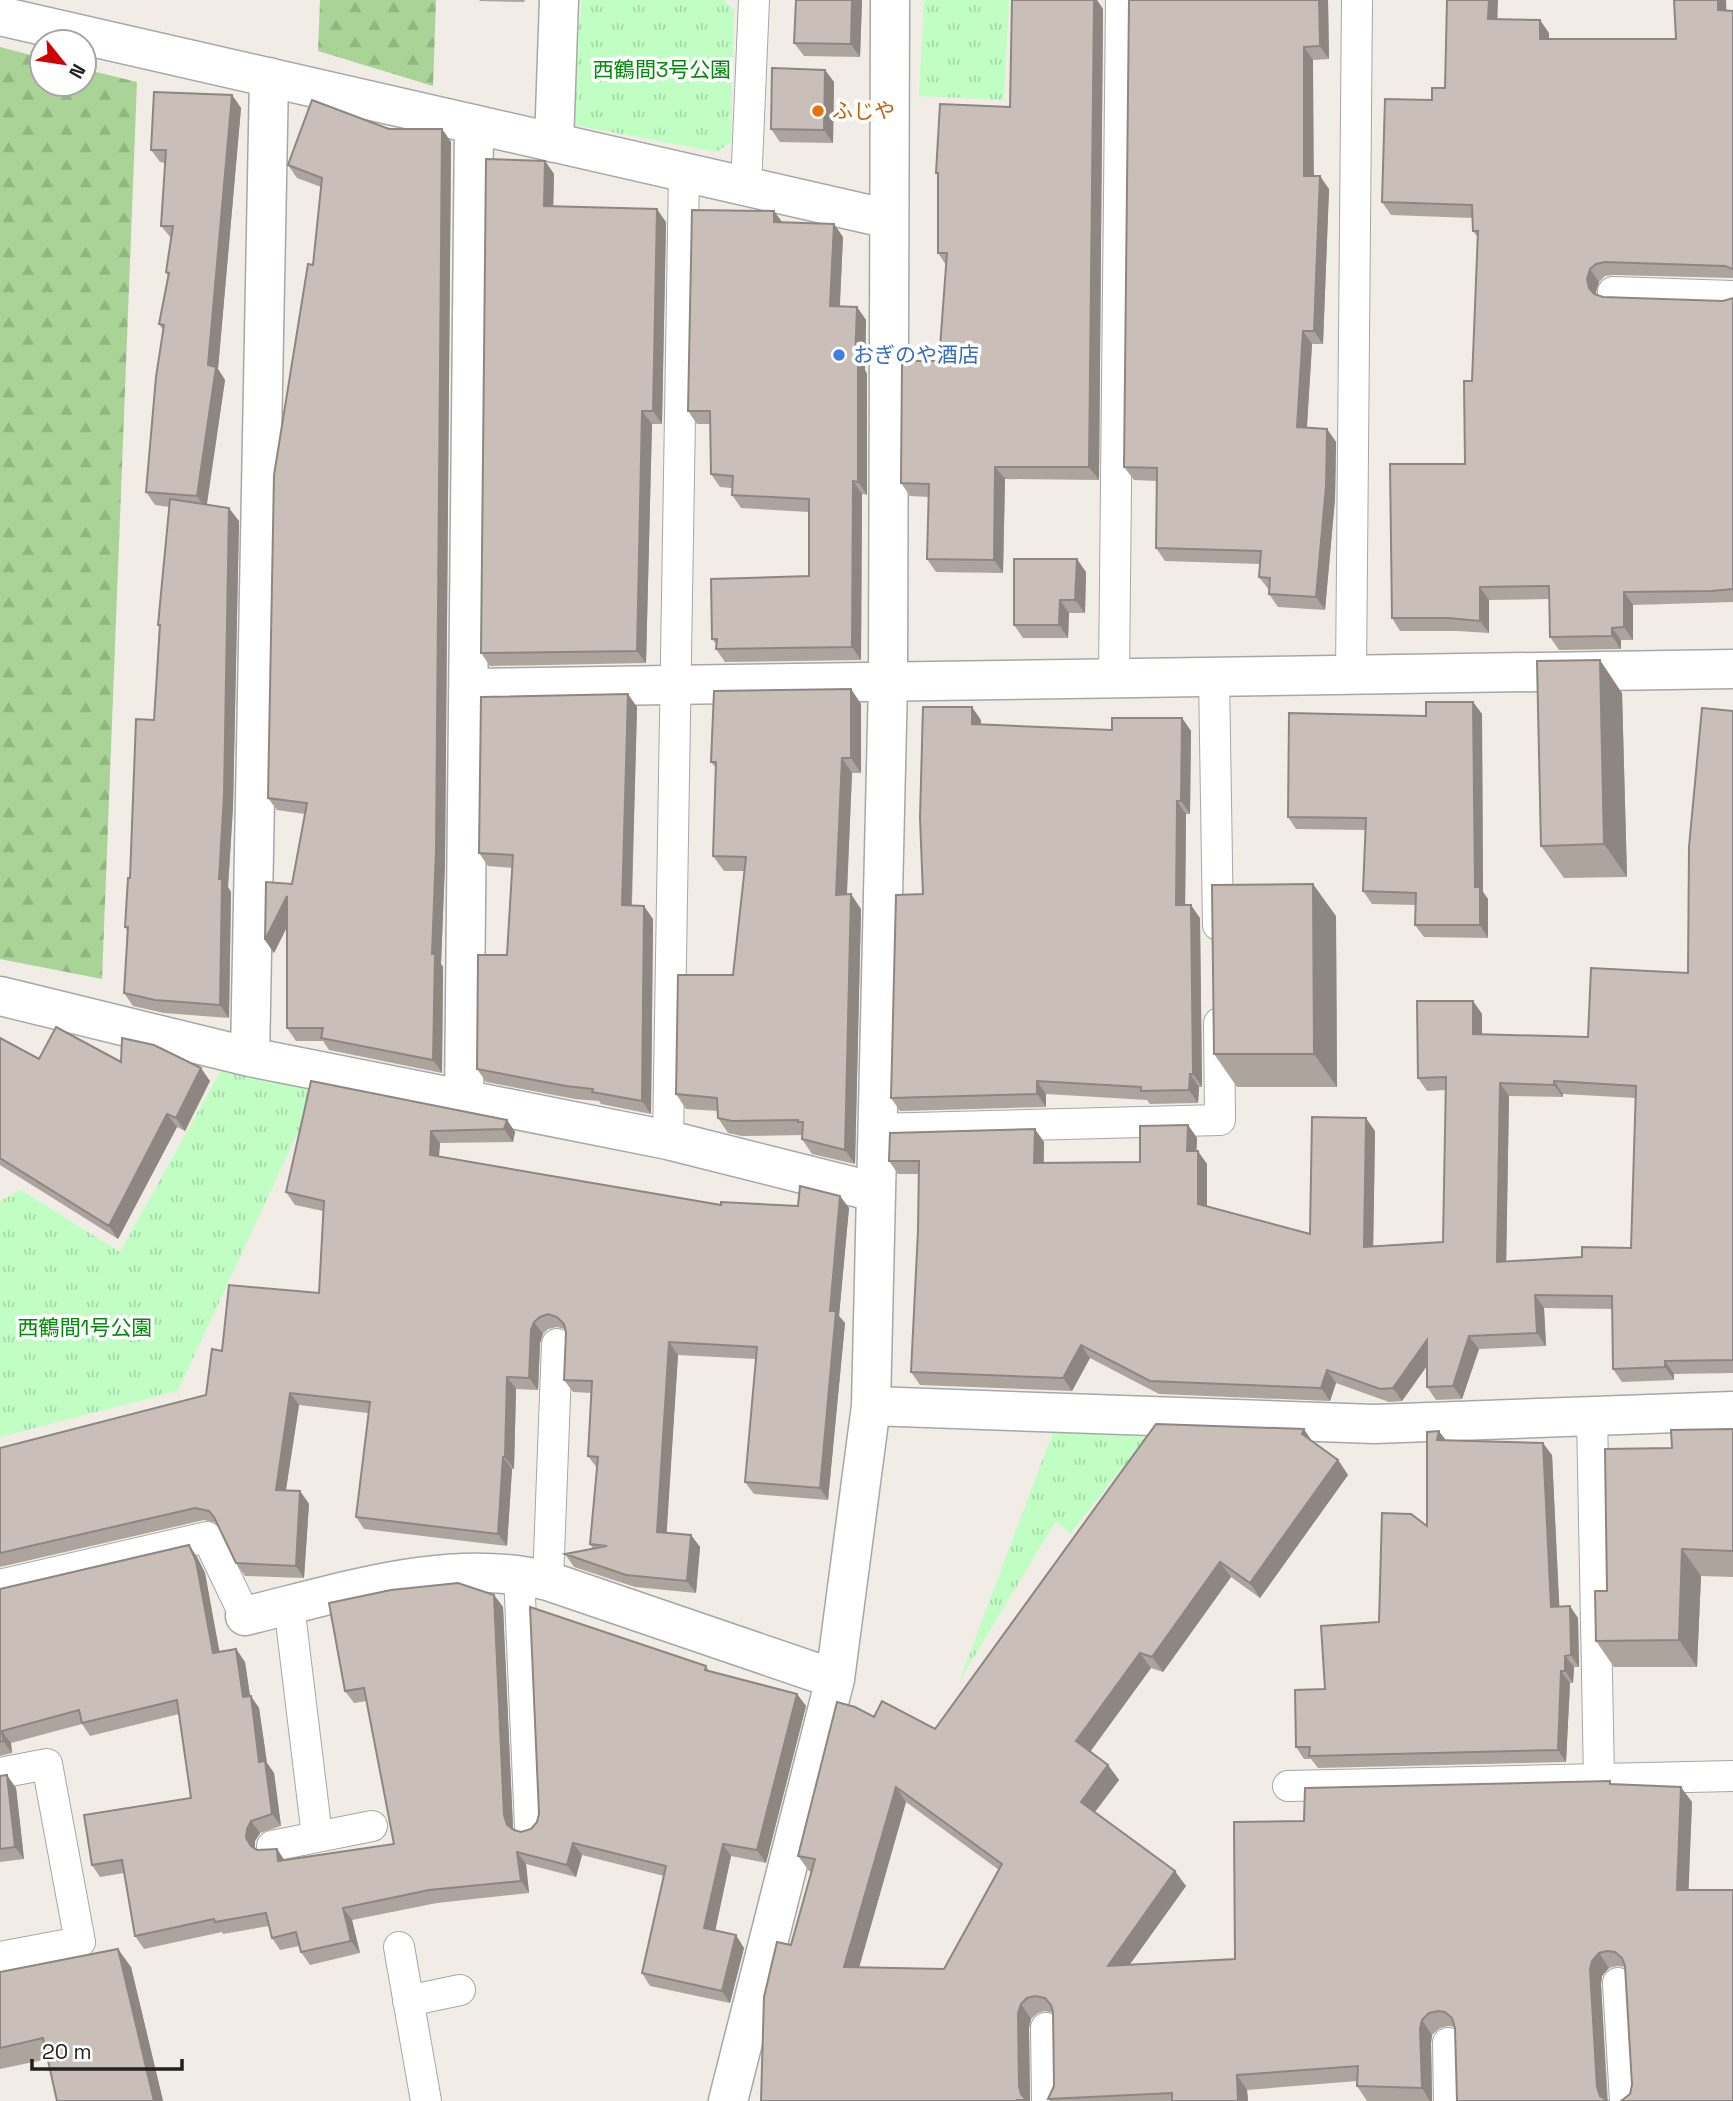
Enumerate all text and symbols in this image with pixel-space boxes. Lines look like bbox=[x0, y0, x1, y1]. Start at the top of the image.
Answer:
north arrow bbox=[28, 28, 98, 98]
park label: 西鶴間3号公園 bbox=[593, 56, 731, 83]
text: N bbox=[63, 59, 91, 83]
place label: ふじや bbox=[832, 97, 895, 124]
marker: ふじや bbox=[810, 103, 826, 119]
place label: おぎのや酒店 bbox=[853, 341, 979, 368]
marker: おぎのや酒店 bbox=[831, 347, 847, 363]
park label: 西鶴間1号公園 bbox=[18, 1314, 152, 1341]
scale bar bbox=[32, 2028, 182, 2072]
text: 20 m bbox=[42, 2038, 92, 2065]

